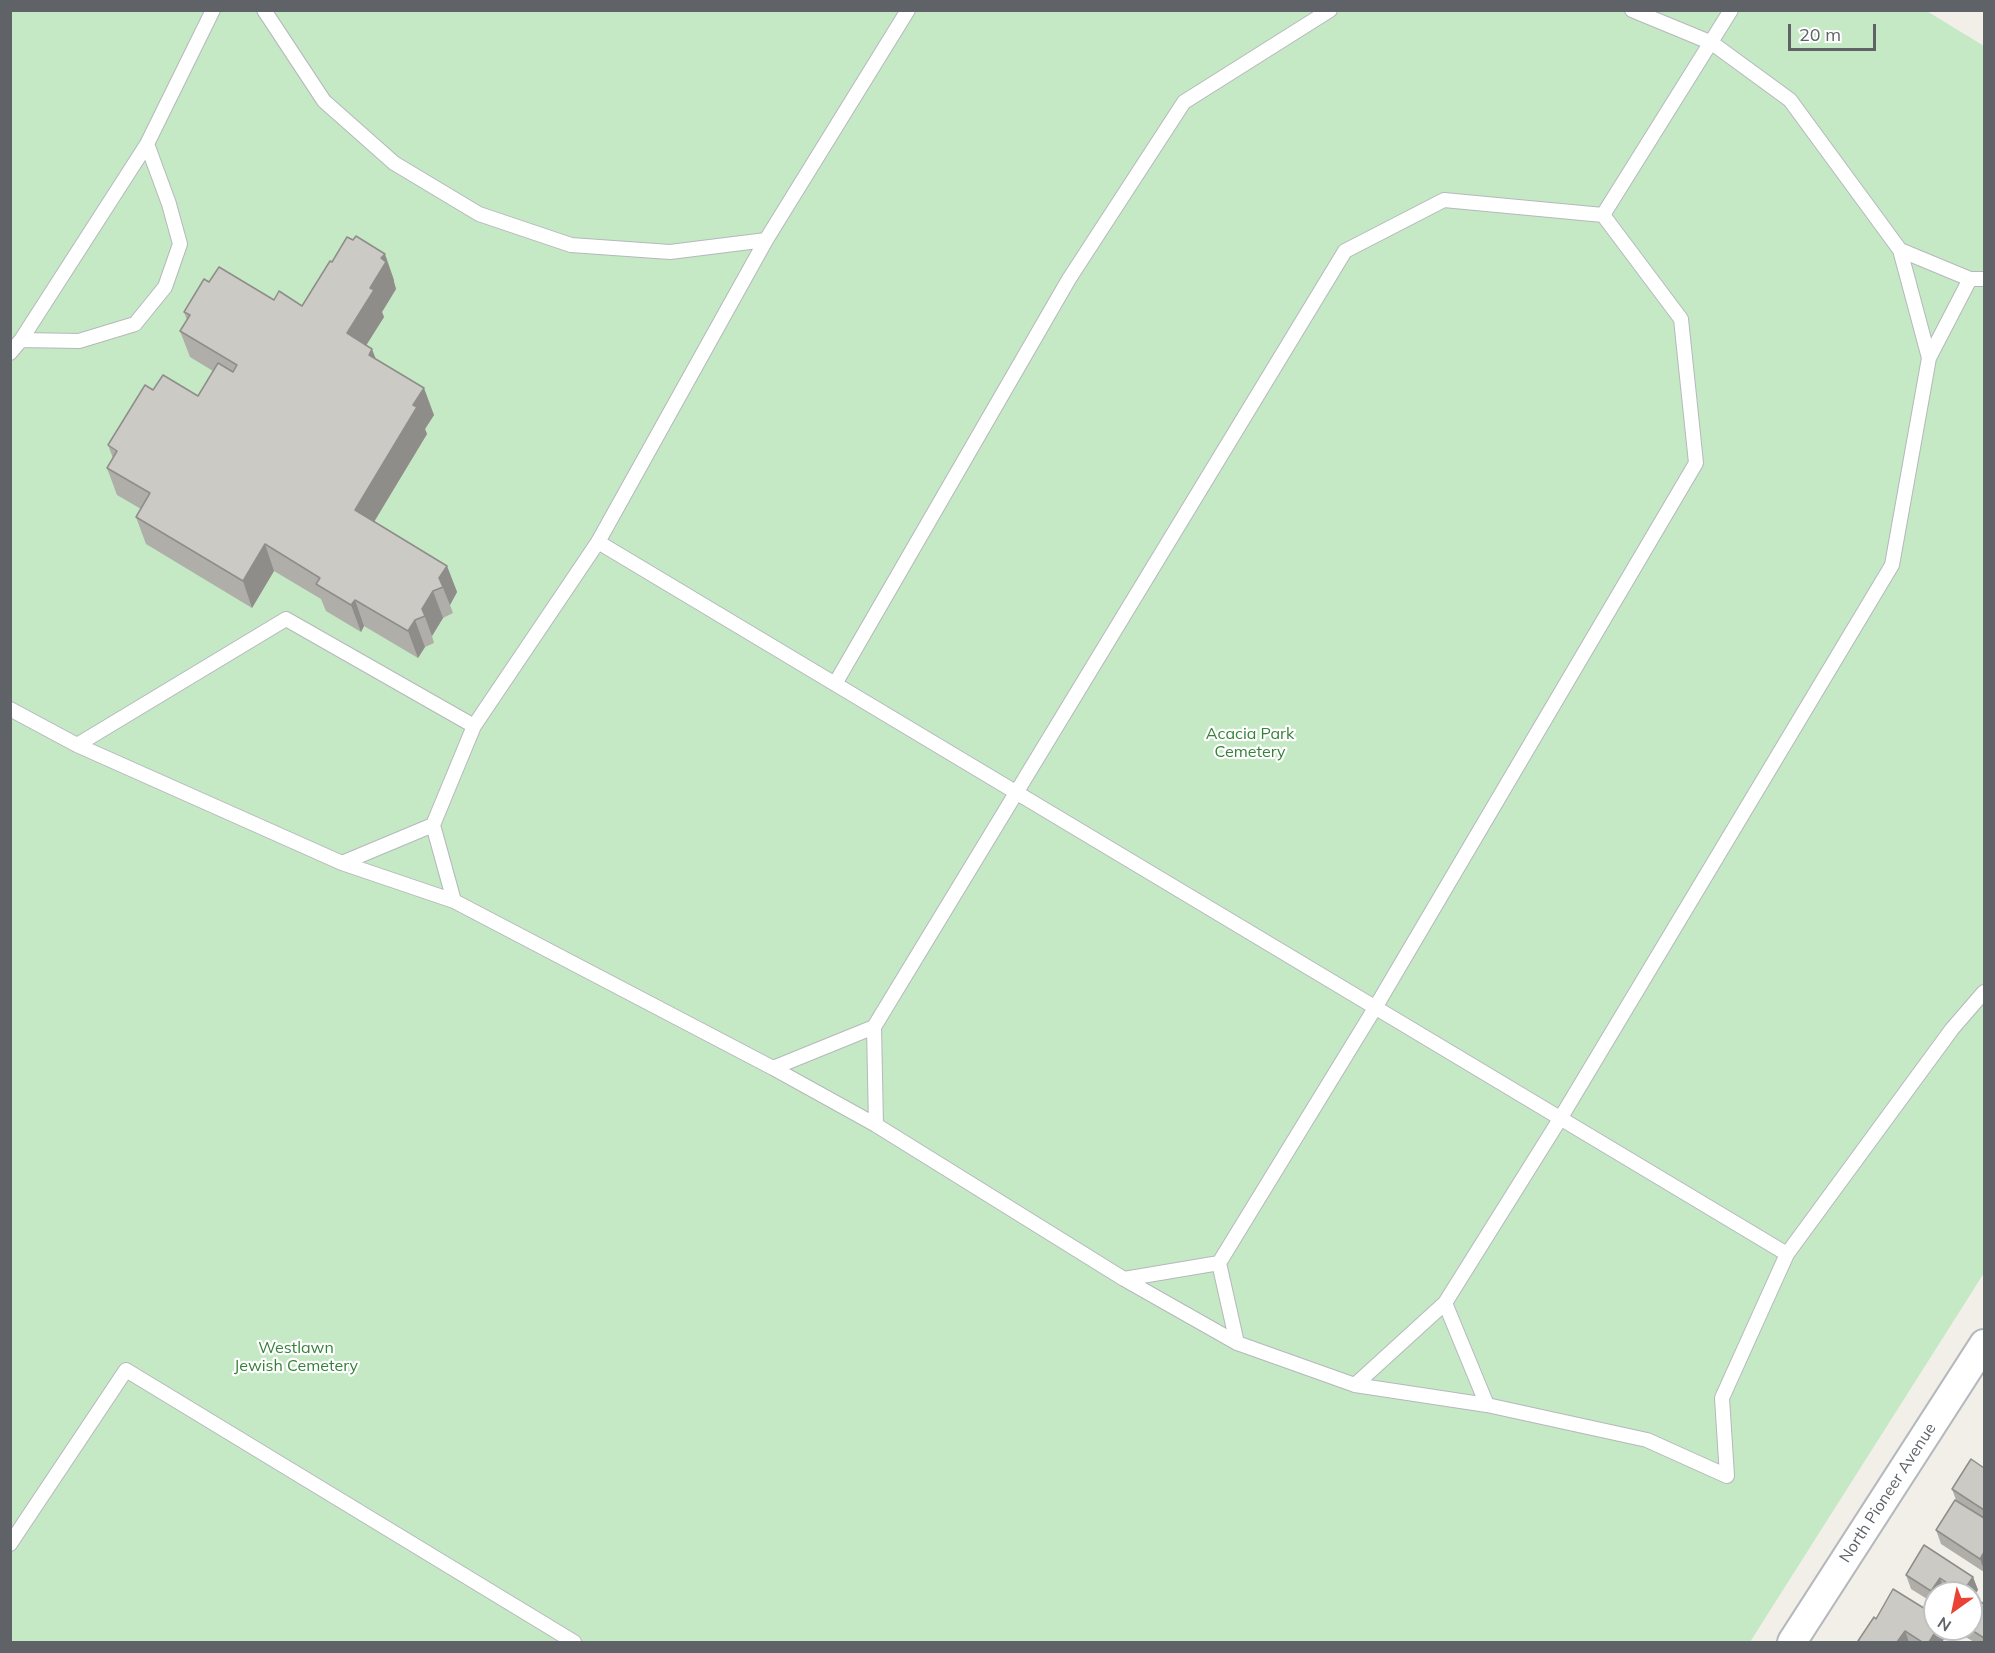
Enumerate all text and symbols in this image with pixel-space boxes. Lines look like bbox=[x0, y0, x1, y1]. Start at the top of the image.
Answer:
scale bar bbox=[1791, 12, 1880, 50]
text: 20 m bbox=[1799, 23, 1841, 46]
park label: Acacia Park Cemetery bbox=[1206, 724, 1294, 762]
park label: Westlawn Jewish Cemetery bbox=[234, 1338, 358, 1376]
street label: North Pioneer Avenue bbox=[1836, 1420, 1940, 1566]
north arrow bbox=[1923, 1581, 1983, 1641]
text: N bbox=[1934, 1613, 1955, 1636]

